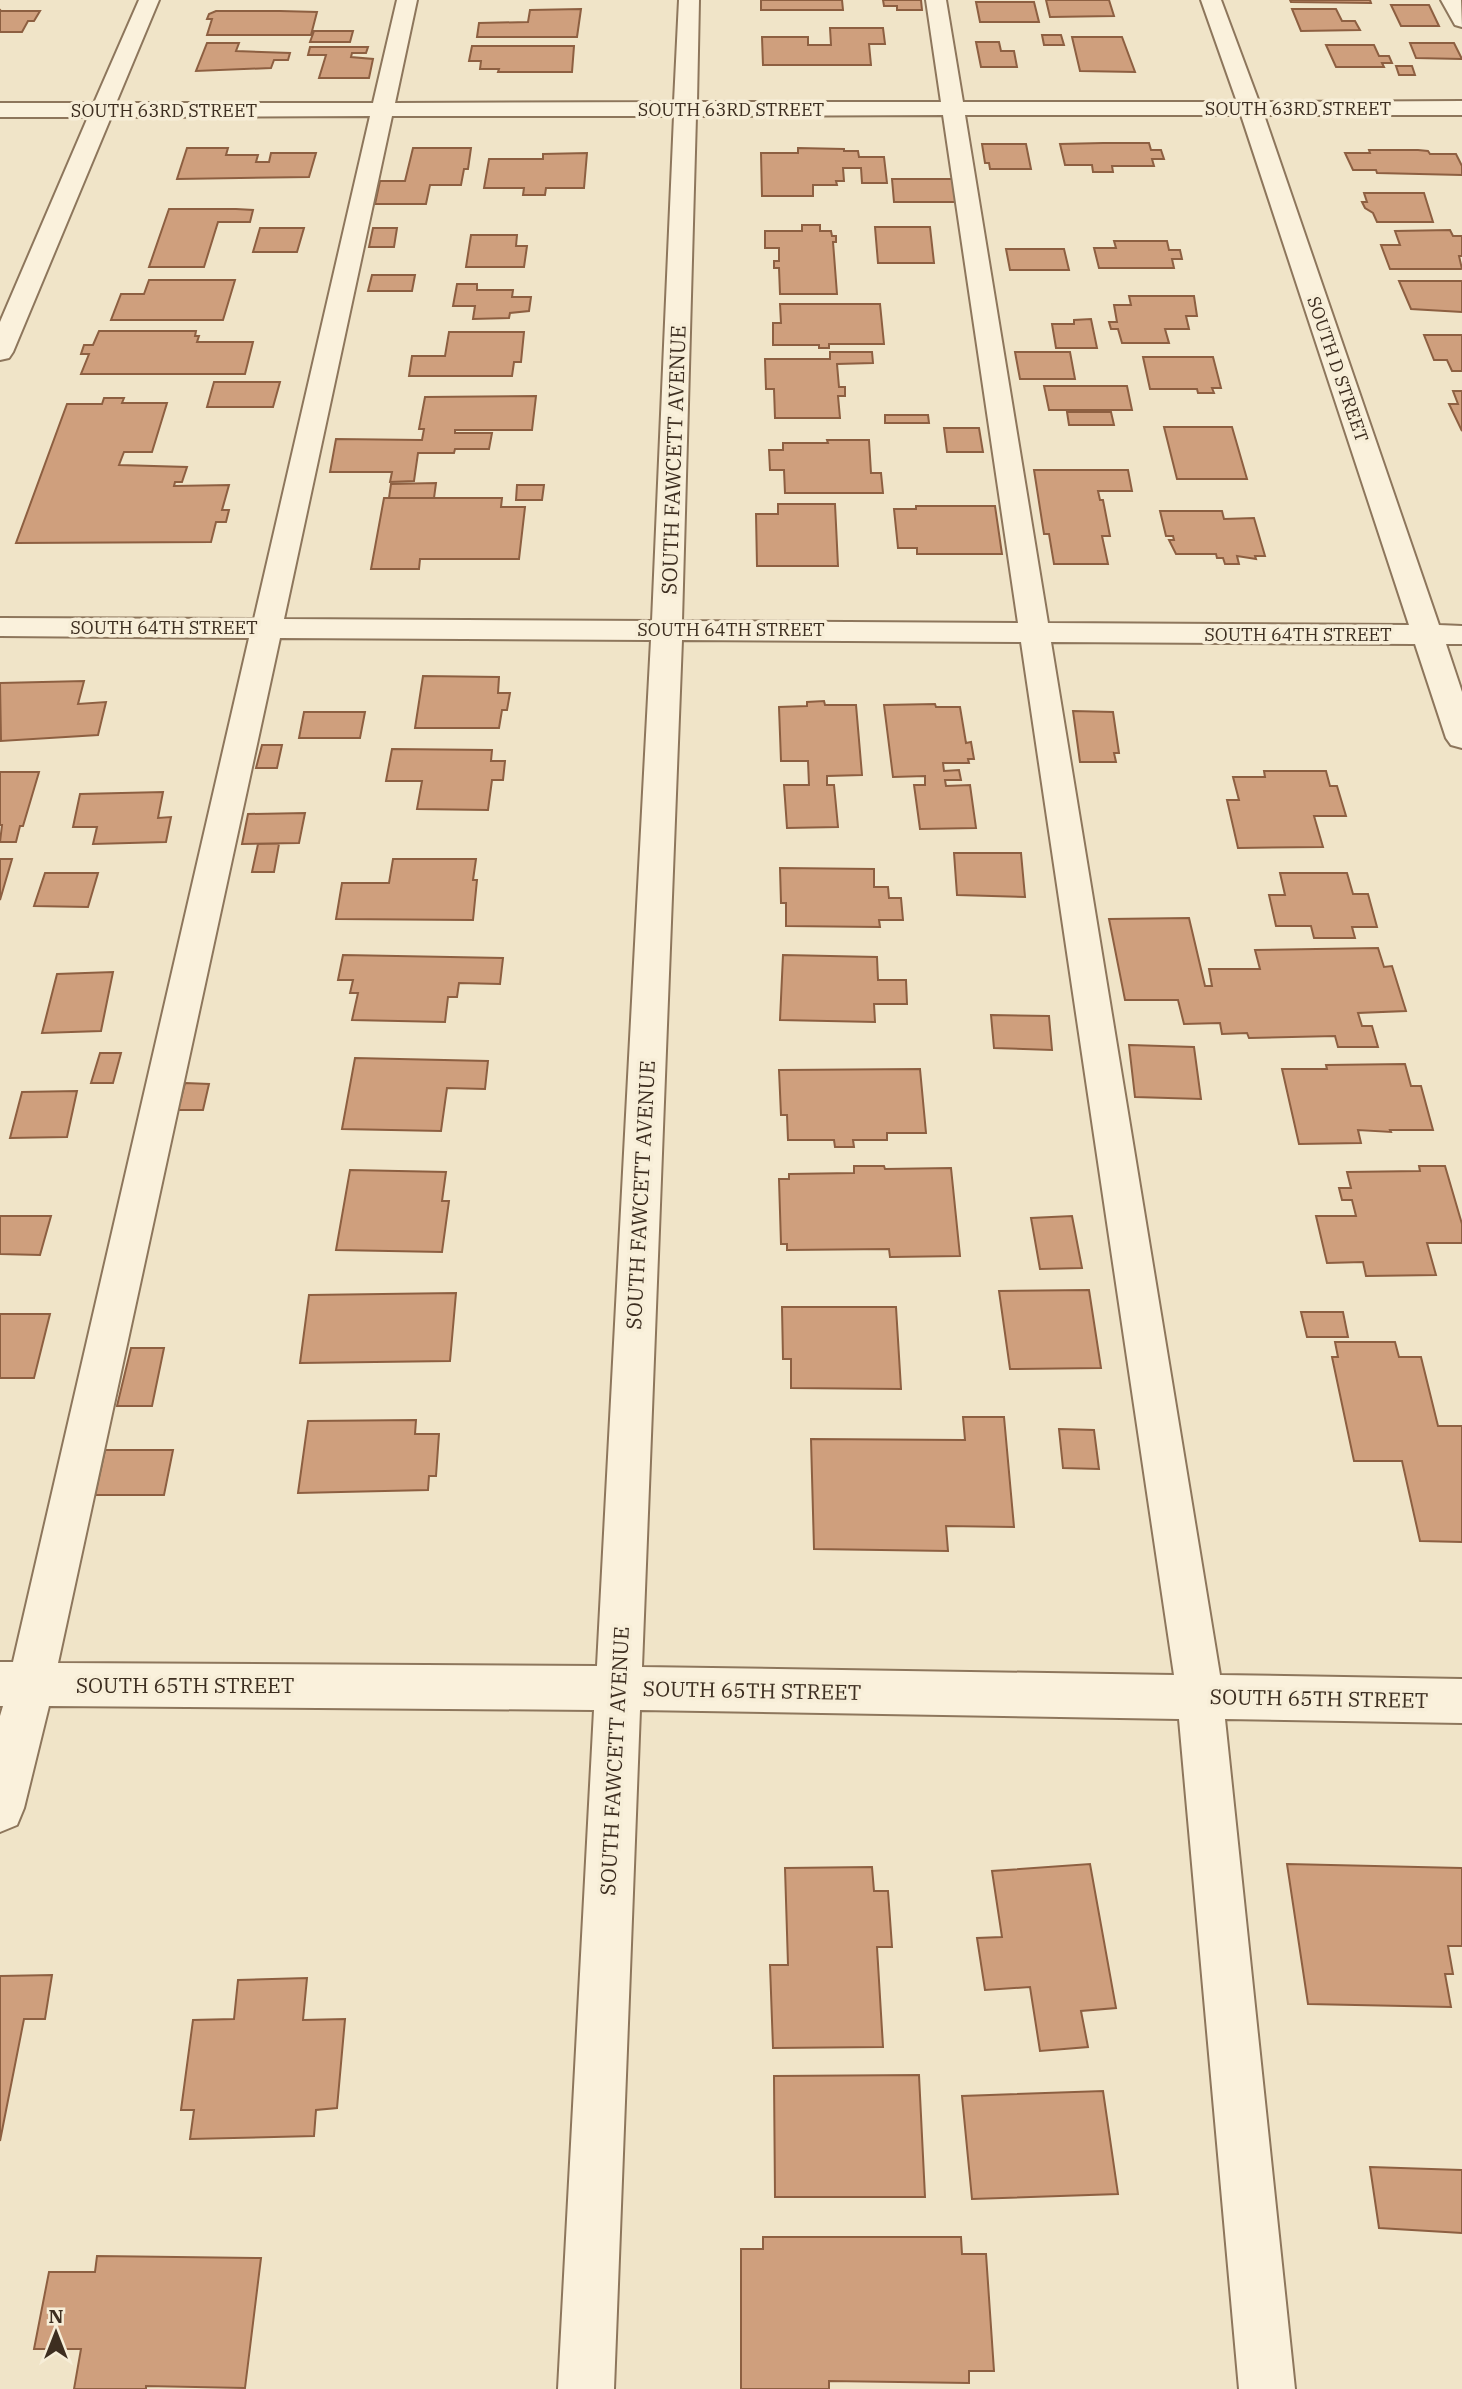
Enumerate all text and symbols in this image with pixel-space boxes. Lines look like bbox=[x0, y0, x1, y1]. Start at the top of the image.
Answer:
street label: SOUTH 63RD STREET bbox=[1205, 97, 1391, 120]
street label: SOUTH 63RD STREET bbox=[638, 98, 824, 121]
street label: SOUTH 63RD STREET bbox=[71, 99, 257, 122]
street label: SOUTH D STREET bbox=[1302, 293, 1374, 445]
street label: SOUTH FAWCETT AVENUE bbox=[654, 325, 692, 595]
street label: SOUTH 64TH STREET bbox=[70, 616, 258, 639]
street label: SOUTH 64TH STREET bbox=[637, 618, 825, 641]
street label: SOUTH 64TH STREET bbox=[1204, 623, 1392, 646]
street label: SOUTH FAWCETT AVENUE bbox=[619, 1060, 661, 1330]
street label: SOUTH FAWCETT AVENUE bbox=[593, 1626, 635, 1896]
street label: SOUTH 65TH STREET bbox=[76, 1671, 294, 1699]
street label: SOUTH 65TH STREET bbox=[642, 1674, 862, 1706]
street label: SOUTH 65TH STREET bbox=[1209, 1682, 1429, 1714]
north arrow bbox=[21, 2298, 91, 2368]
text: N bbox=[48, 2304, 64, 2328]

